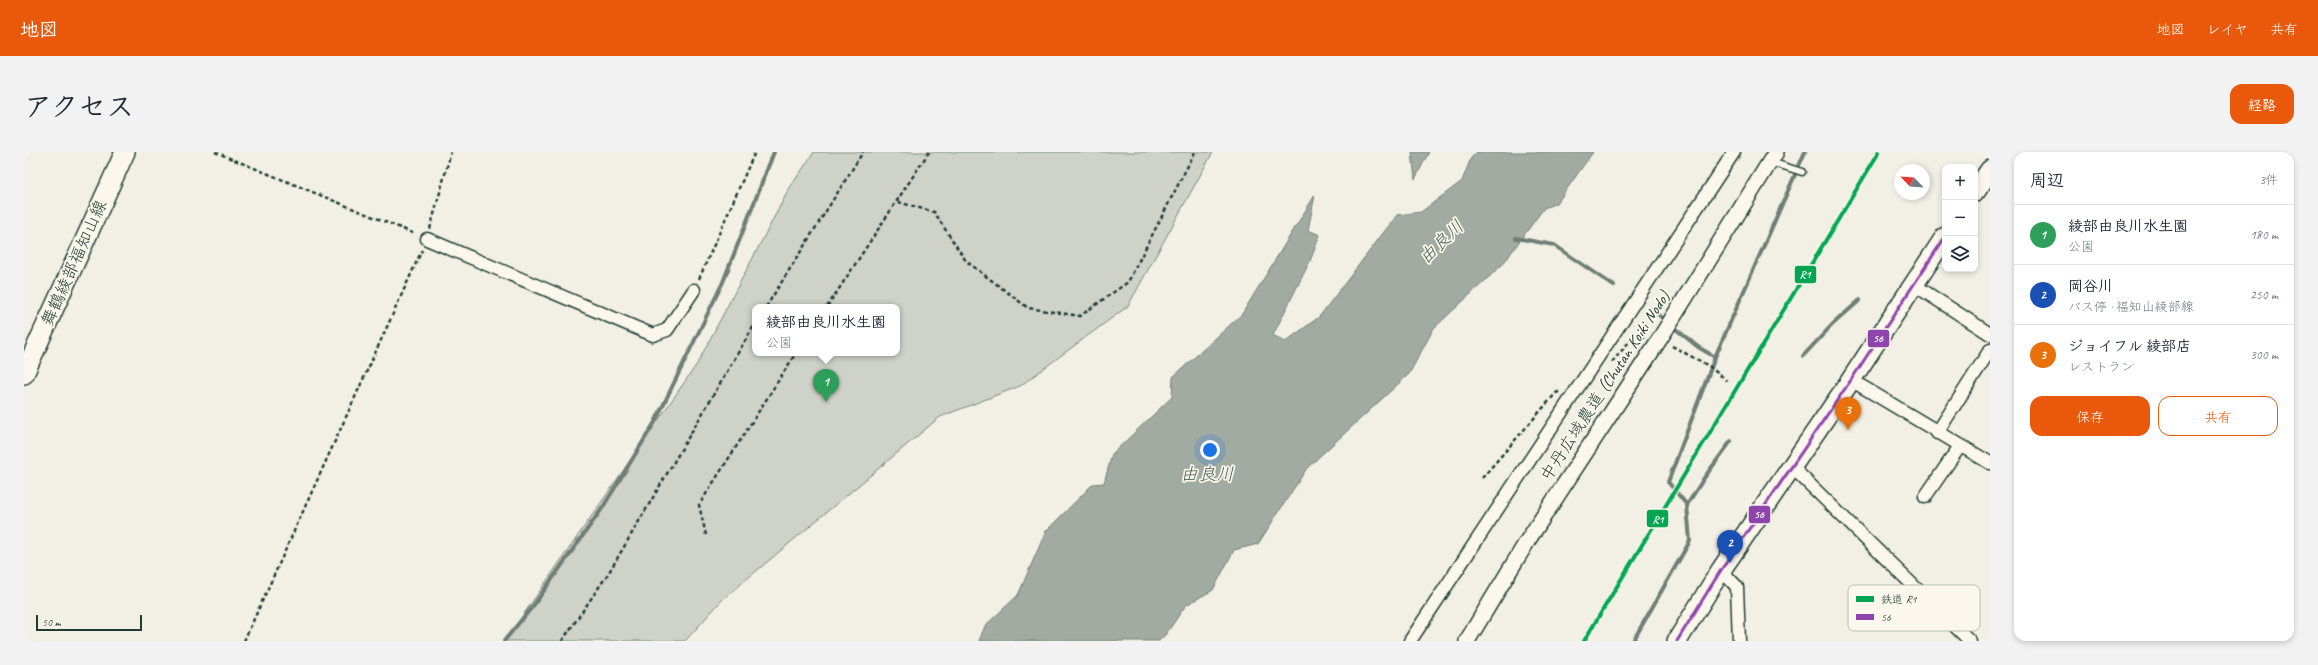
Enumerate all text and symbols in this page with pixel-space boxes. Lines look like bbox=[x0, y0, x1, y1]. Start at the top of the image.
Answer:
text: 地図 bbox=[20, 18, 58, 42]
text: 地図 bbox=[2157, 21, 2185, 38]
text: レイヤ bbox=[2207, 21, 2248, 38]
text: 共有 bbox=[2270, 21, 2298, 38]
button: 経路 bbox=[2230, 84, 2294, 124]
text: アクセス bbox=[24, 89, 134, 124]
north arrow bbox=[1894, 164, 1930, 200]
map controls bbox=[1942, 164, 1978, 272]
button: + bbox=[1942, 164, 1978, 200]
text: 周辺 bbox=[2030, 170, 2064, 191]
text: 3件 bbox=[2259, 172, 2278, 188]
street label: 舞鶴綾部福知山線 bbox=[37, 197, 111, 329]
button: − bbox=[1942, 200, 1978, 236]
water label: 由良川 bbox=[1414, 215, 1468, 269]
text: 綾部由良川水生園 bbox=[2068, 217, 2188, 236]
text: 1 bbox=[2040, 227, 2046, 243]
text: 180 m bbox=[2250, 227, 2278, 243]
button: layers bbox=[1942, 236, 1978, 272]
text: 公園 bbox=[2068, 239, 2094, 255]
line badge: R1 bbox=[1794, 265, 1817, 284]
text: R1 bbox=[1800, 267, 1812, 281]
text: 岡谷川 bbox=[2068, 277, 2113, 296]
street label: 中丹広域農道 (Chutan Koiki Nodo) bbox=[1536, 286, 1675, 485]
text: 2 bbox=[2040, 287, 2046, 303]
text: 250 m bbox=[2250, 287, 2278, 303]
text: バス停 · 福知山綾部線 bbox=[2068, 299, 2194, 315]
popup bbox=[752, 304, 900, 356]
text: 綾部由良川水生園 bbox=[766, 313, 886, 332]
line badge: 56 bbox=[1867, 329, 1890, 348]
text: 56 bbox=[1873, 331, 1884, 345]
text: 公園 bbox=[766, 335, 792, 351]
text: ジョイフル 綾部店 bbox=[2068, 337, 2191, 356]
text: 3 bbox=[2040, 347, 2046, 363]
text: 300 m bbox=[2250, 347, 2278, 363]
text: レストラン bbox=[2068, 359, 2134, 375]
pin: 1 bbox=[813, 369, 839, 402]
button: 保存 bbox=[2030, 396, 2150, 436]
button: 共有 bbox=[2158, 396, 2278, 436]
pin: 3 bbox=[1835, 397, 1861, 430]
your location bbox=[1200, 440, 1220, 460]
water label: 由良川 bbox=[1180, 463, 1234, 485]
line badge: 56 bbox=[1748, 505, 1771, 524]
text: 56 bbox=[1754, 507, 1765, 521]
line badge: R1 bbox=[1646, 509, 1669, 528]
text: R1 bbox=[1653, 512, 1665, 526]
pin: 2 bbox=[1717, 530, 1743, 563]
legend bbox=[1848, 585, 1980, 631]
text: 鉄道 R1 bbox=[1881, 592, 1918, 606]
text: 56 bbox=[1881, 610, 1892, 624]
scale bar bbox=[36, 613, 142, 632]
text: 50 m bbox=[42, 615, 61, 629]

